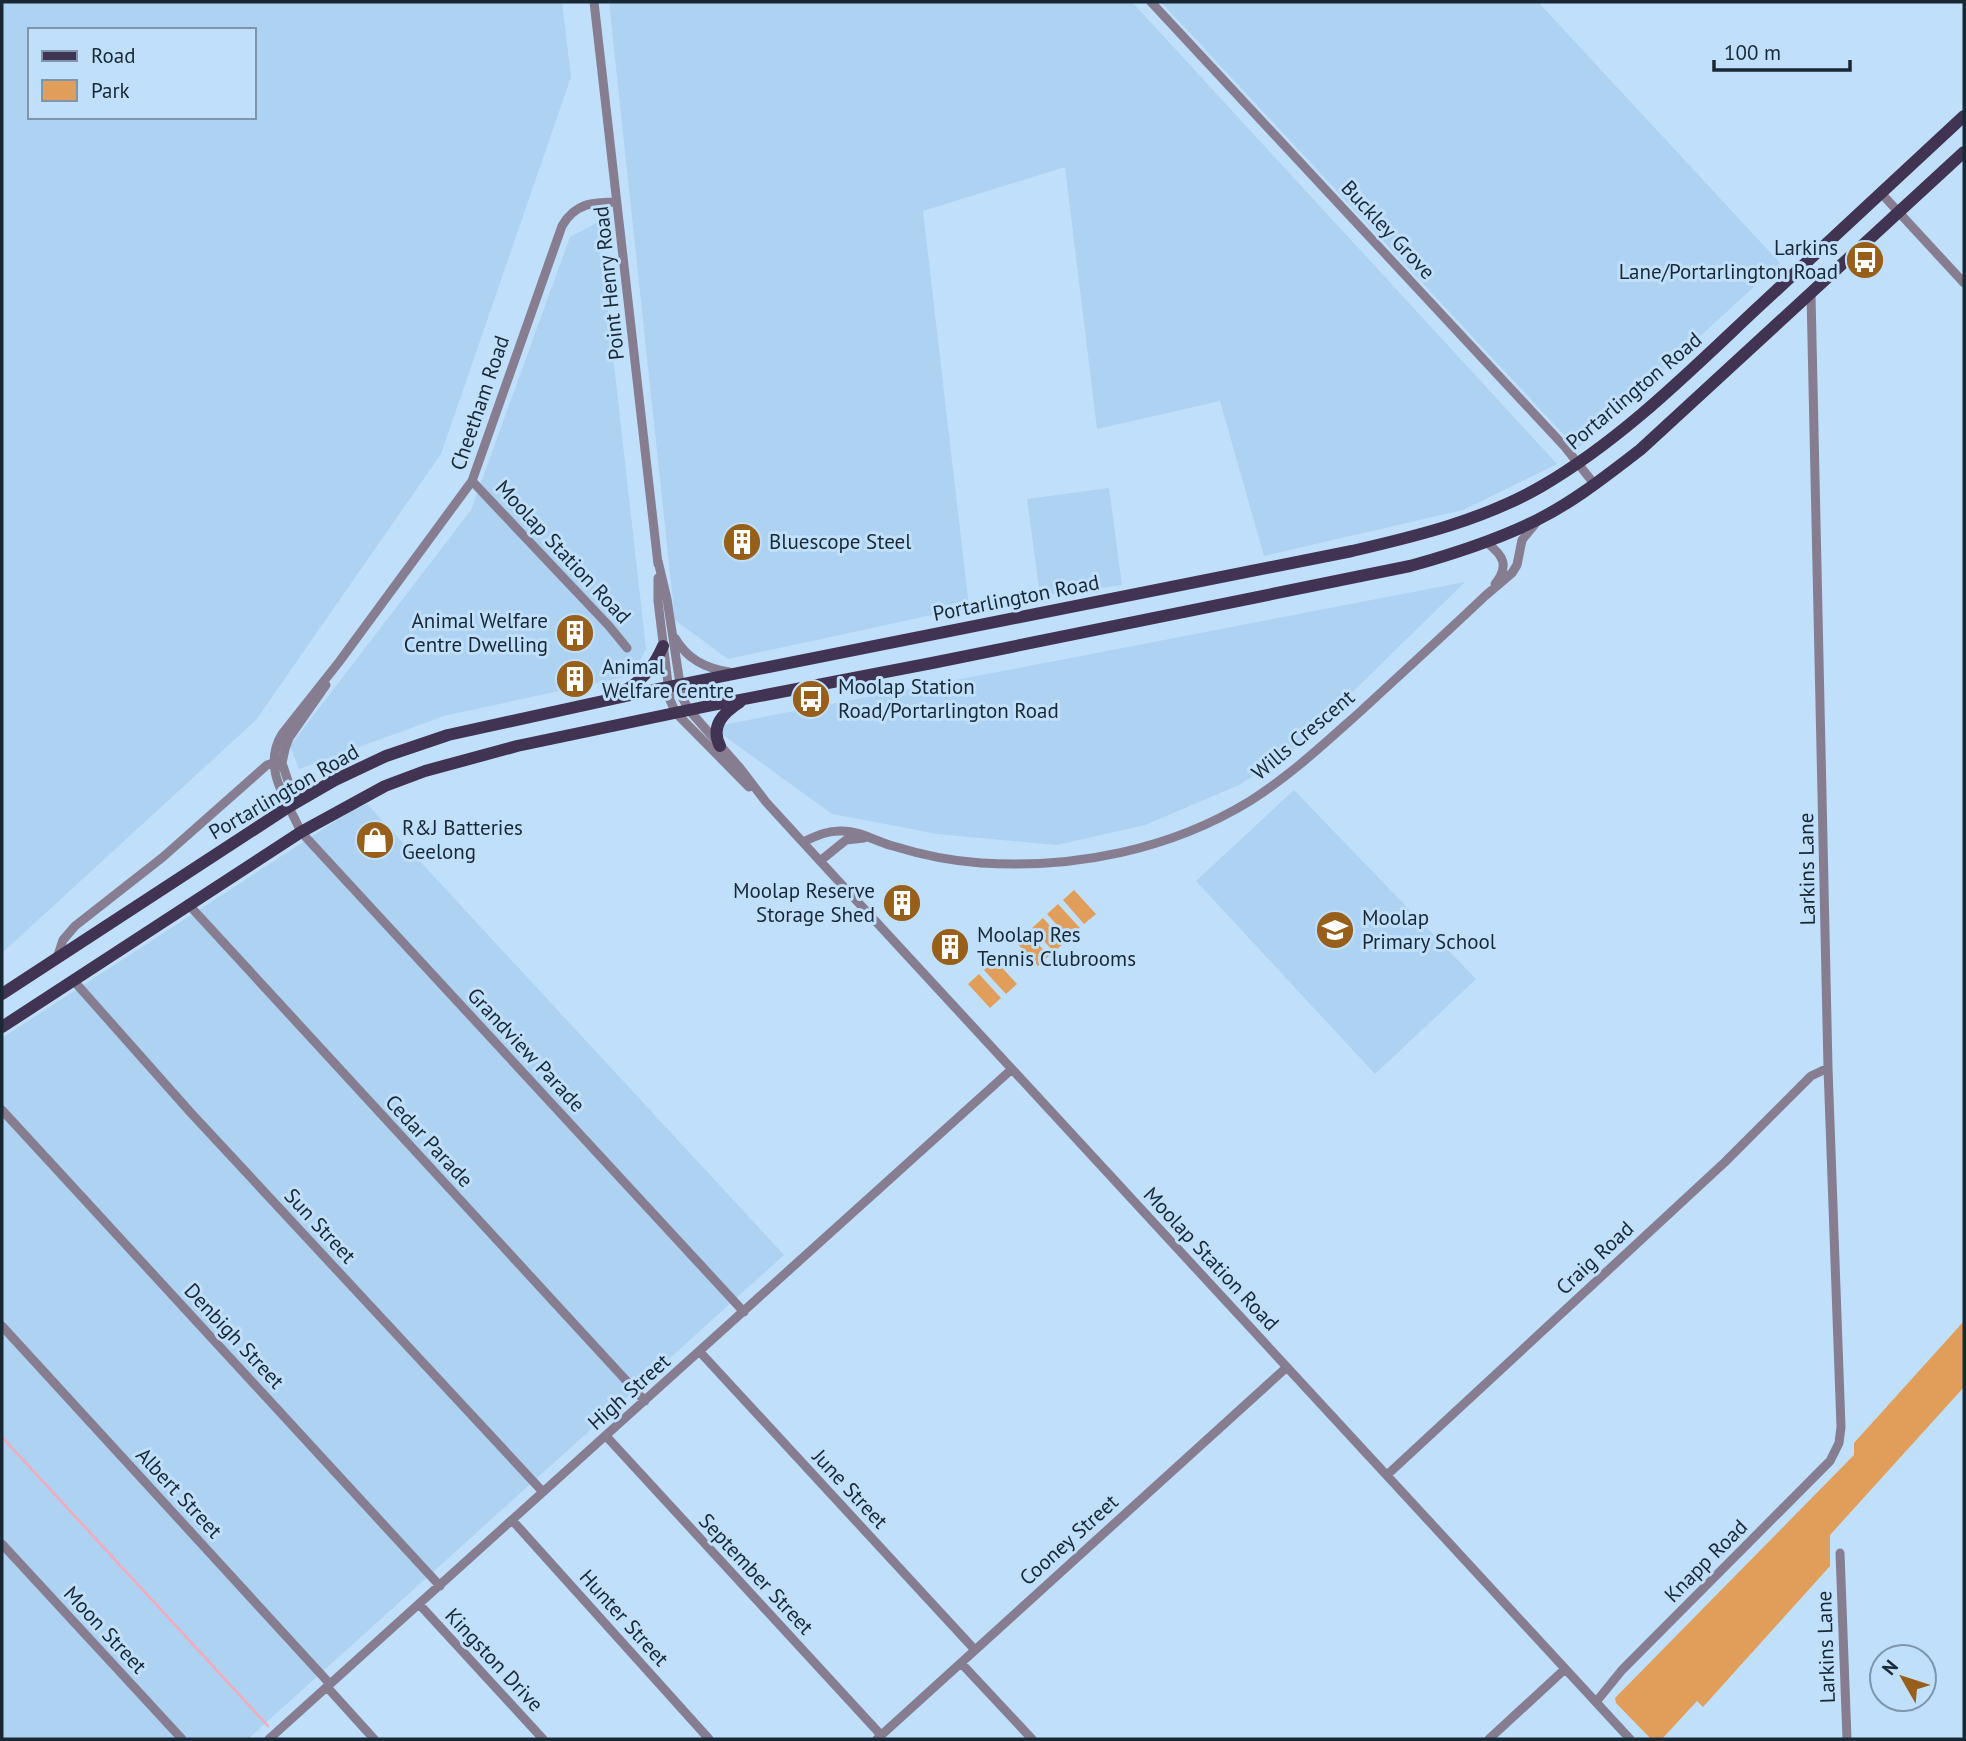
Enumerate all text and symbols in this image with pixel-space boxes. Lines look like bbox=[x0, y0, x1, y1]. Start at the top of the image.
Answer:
legend bbox=[28, 28, 256, 119]
scale bar bbox=[1714, 28, 1850, 72]
text: 100 m bbox=[1724, 39, 1781, 66]
text: Road bbox=[91, 42, 135, 69]
text: Park bbox=[91, 77, 130, 104]
street label: Buckley Grove bbox=[1336, 175, 1441, 285]
street label: Point Henry Road bbox=[587, 205, 630, 361]
place label: Larkins Lane/Portarlington Road bbox=[1619, 234, 1838, 285]
bus stop icon: Larkins Lane/Portarlington Road bbox=[1844, 239, 1886, 281]
street label: Portarlington Road bbox=[1560, 326, 1707, 455]
street label: Cheetham Road bbox=[444, 332, 515, 474]
street label: Moolap Station Road bbox=[490, 474, 637, 629]
building icon: Bluescope Steel bbox=[721, 521, 763, 563]
place label: Bluescope Steel bbox=[769, 528, 911, 555]
street label: Portarlington Road bbox=[930, 568, 1101, 627]
place label: Animal Welfare Centre Dwelling bbox=[404, 607, 548, 658]
building icon: Animal Welfare Centre Dwelling bbox=[554, 612, 596, 654]
place label: Animal Welfare Centre bbox=[602, 653, 734, 704]
building icon: Animal Welfare Centre bbox=[554, 658, 596, 700]
place label: Moolap Station Road/Portarlington Road bbox=[838, 673, 1059, 724]
bus stop icon: Moolap Station Road/Portarlington Road bbox=[790, 678, 832, 720]
street label: Wills Crescent bbox=[1246, 684, 1360, 786]
street label: Portarlington Road bbox=[204, 738, 364, 845]
street label: Larkins Lane bbox=[1792, 812, 1821, 926]
place label: R&J Batteries Geelong bbox=[402, 814, 523, 865]
shop icon: R&J Batteries Geelong bbox=[354, 819, 396, 861]
place label: Moolap Reserve Storage Shed bbox=[733, 877, 875, 928]
building icon: Moolap Reserve Storage Shed bbox=[881, 882, 923, 924]
place label: Moolap Primary School bbox=[1362, 904, 1496, 955]
school or university icon: Moolap Primary School bbox=[1314, 909, 1356, 951]
place label: Moolap Res Tennis Clubrooms bbox=[977, 921, 1136, 972]
building icon: Moolap Res Tennis Clubrooms bbox=[929, 926, 971, 968]
street label: Grandview Parade bbox=[462, 982, 591, 1118]
street label: Cedar Parade bbox=[379, 1089, 479, 1193]
street label: Moolap Station Road bbox=[1138, 1181, 1285, 1336]
street label: Sun Street bbox=[279, 1182, 362, 1269]
street label: Craig Road bbox=[1550, 1215, 1639, 1300]
street label: Denbigh Street bbox=[179, 1277, 290, 1394]
street label: High Street bbox=[582, 1348, 676, 1436]
street label: Albert Street bbox=[130, 1442, 228, 1544]
street label: June Street bbox=[806, 1443, 894, 1534]
street label: Cooney Street bbox=[1014, 1488, 1124, 1591]
street label: September Street bbox=[693, 1507, 819, 1640]
street label: Knapp Road bbox=[1658, 1513, 1753, 1608]
street label: Hunter Street bbox=[574, 1564, 675, 1672]
street label: Moon Street bbox=[58, 1580, 153, 1679]
street label: Larkins Lane bbox=[1810, 1590, 1841, 1704]
street label: Kingston Drive bbox=[439, 1602, 549, 1717]
north arrow bbox=[1868, 1643, 1938, 1713]
text: N bbox=[1877, 1655, 1903, 1680]

